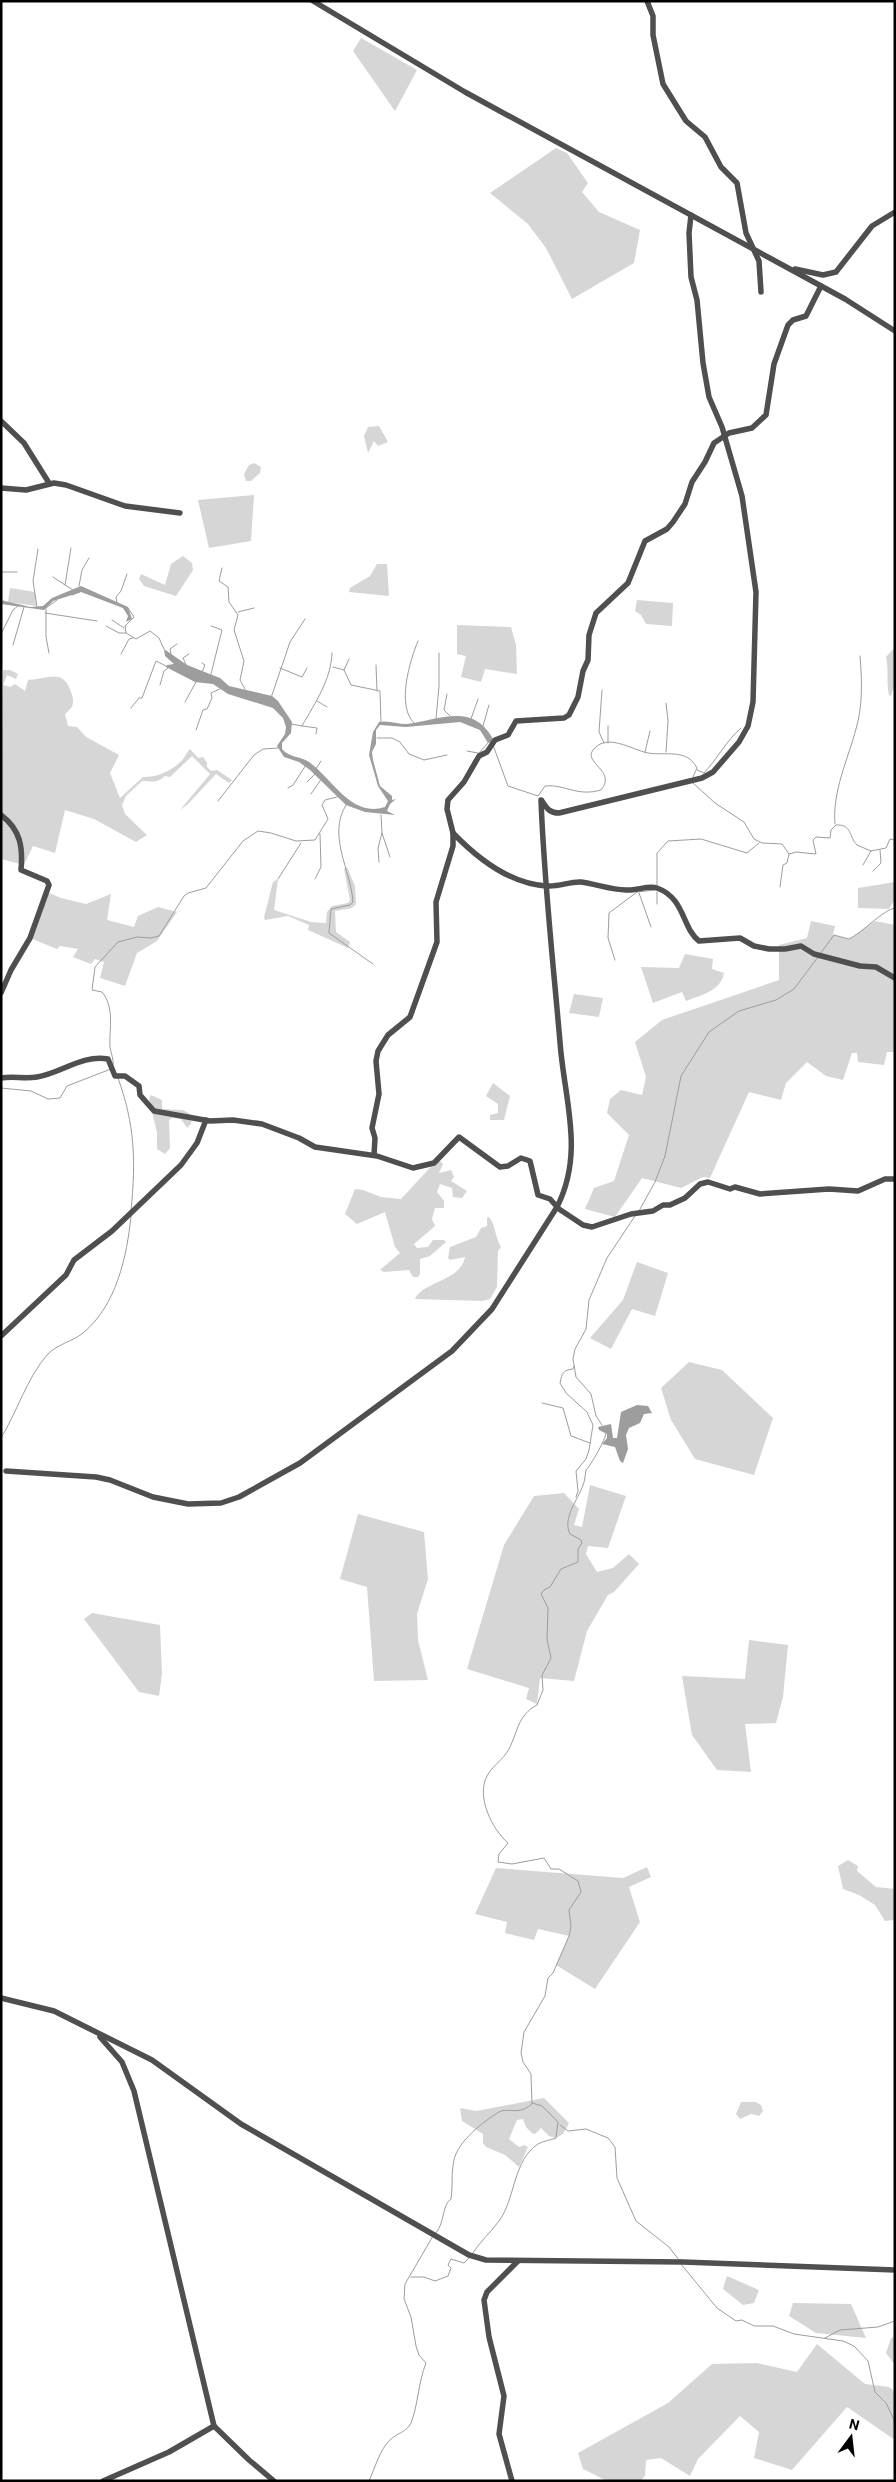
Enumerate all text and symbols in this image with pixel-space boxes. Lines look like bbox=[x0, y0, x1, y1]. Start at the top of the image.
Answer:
north arrow bbox=[826, 2412, 876, 2462]
text: N bbox=[848, 2415, 861, 2433]

